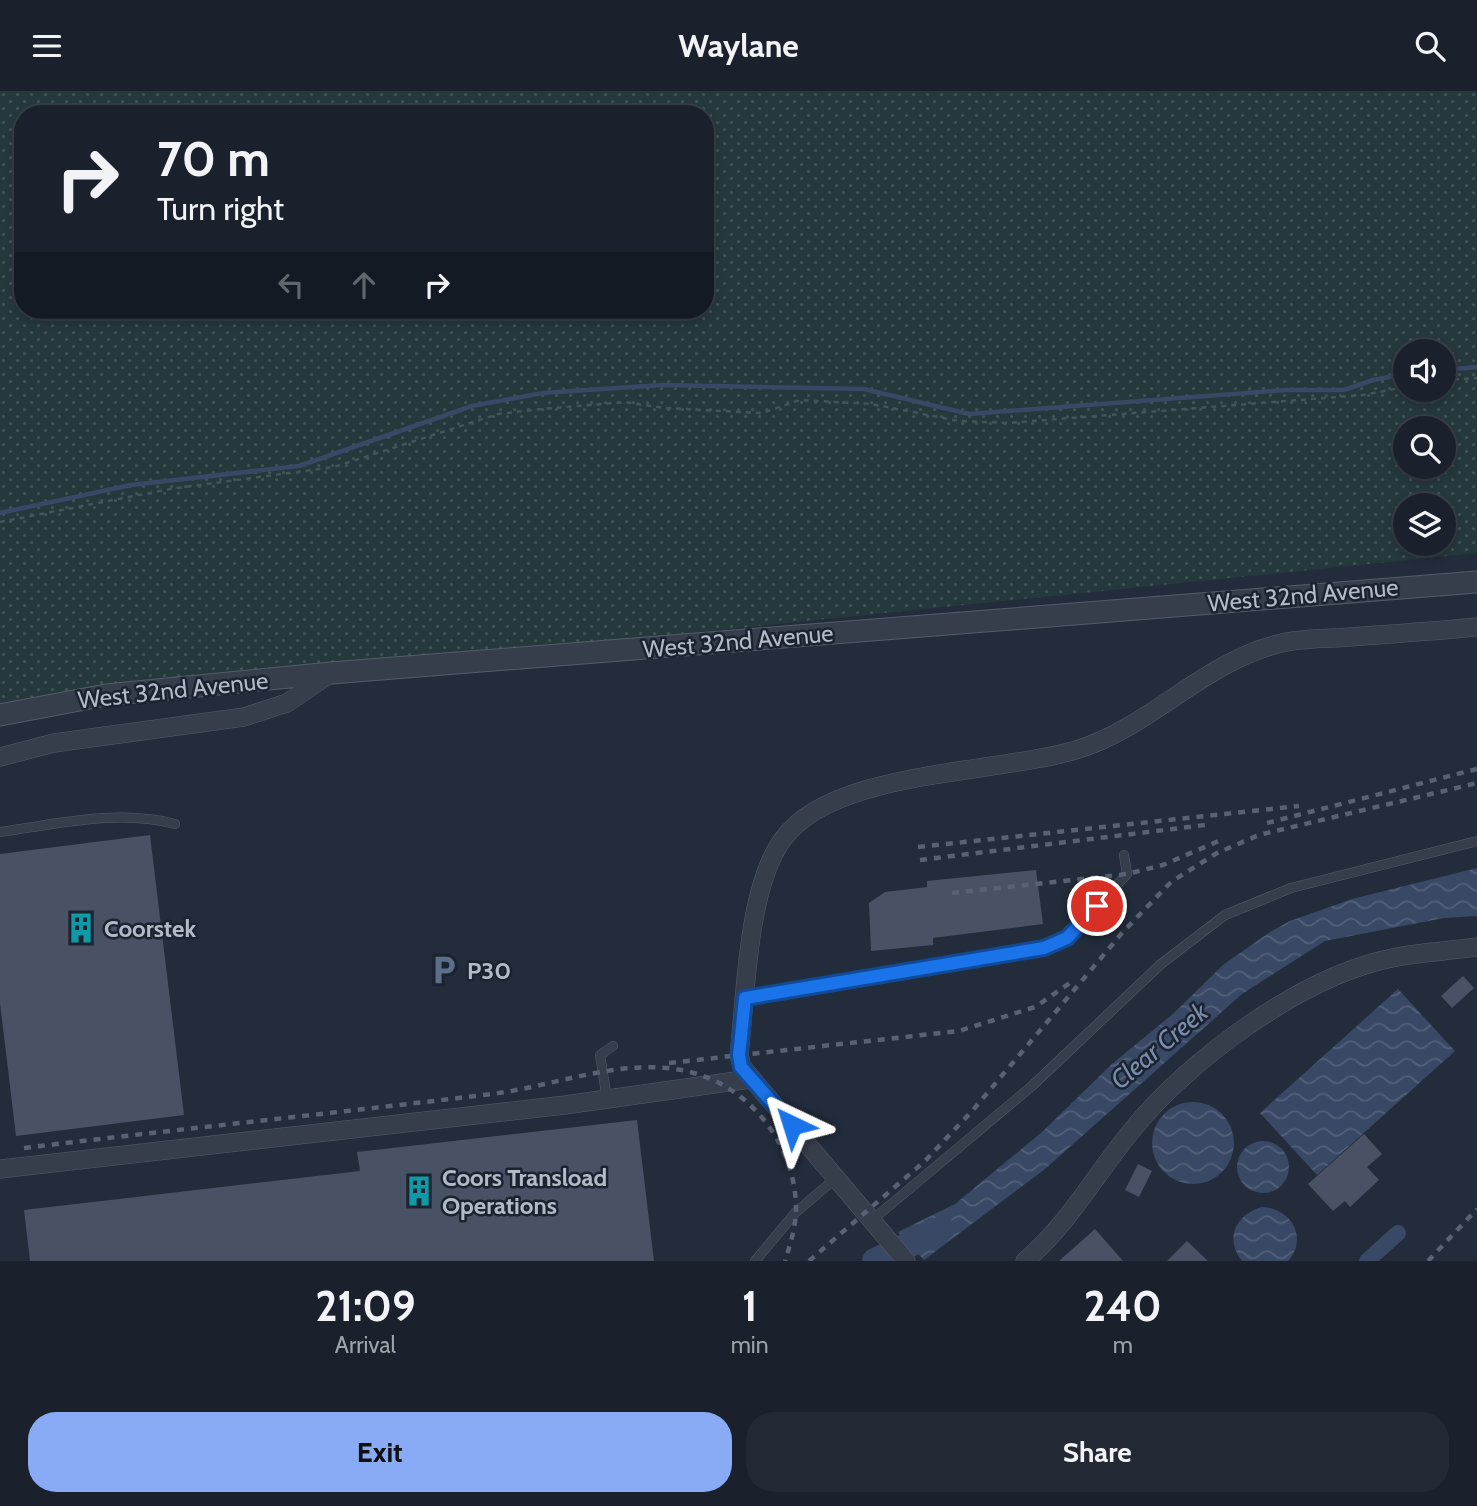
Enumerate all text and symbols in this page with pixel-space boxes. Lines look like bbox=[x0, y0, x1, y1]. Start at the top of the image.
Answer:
text: Waylane bbox=[678, 26, 799, 65]
icon: menu bbox=[28, 27, 66, 65]
icon: search bbox=[1411, 27, 1449, 65]
text: 70 m bbox=[157, 129, 270, 188]
icon: right bbox=[42, 133, 133, 224]
text: Turn right bbox=[157, 189, 284, 228]
icon: left bbox=[272, 266, 310, 304]
icon: ahead bbox=[345, 266, 383, 304]
icon: right bbox=[418, 266, 456, 304]
map controls bbox=[1393, 339, 1456, 556]
button: sound bbox=[1393, 339, 1456, 402]
button: search bbox=[1393, 416, 1456, 479]
button: layers bbox=[1393, 493, 1456, 556]
street label: West 32nd Avenue bbox=[1206, 572, 1400, 618]
street label: West 32nd Avenue bbox=[641, 618, 835, 664]
street label: West 32nd Avenue bbox=[76, 666, 270, 714]
pin bbox=[1067, 876, 1127, 936]
icon: arrive bbox=[1078, 887, 1116, 925]
building icon: Coorstek bbox=[64, 911, 98, 945]
place label: Coorstek bbox=[104, 914, 196, 943]
parking icon: P30 bbox=[427, 953, 461, 987]
place label: P30 bbox=[467, 956, 511, 985]
water label: Clear Creek bbox=[1104, 996, 1215, 1096]
position arrow bbox=[755, 1088, 829, 1162]
place label: Coors Transload Operations bbox=[442, 1163, 607, 1220]
building icon: Coors Transload Operations bbox=[402, 1174, 436, 1208]
text: 21:09 bbox=[315, 1280, 416, 1332]
text: 1 bbox=[742, 1280, 757, 1332]
text: 240 bbox=[1084, 1280, 1162, 1332]
text: Arrival bbox=[335, 1331, 396, 1359]
text: min bbox=[731, 1331, 769, 1359]
text: m bbox=[1113, 1331, 1133, 1359]
button: Exit bbox=[28, 1412, 732, 1492]
button: Share bbox=[746, 1412, 1449, 1492]

